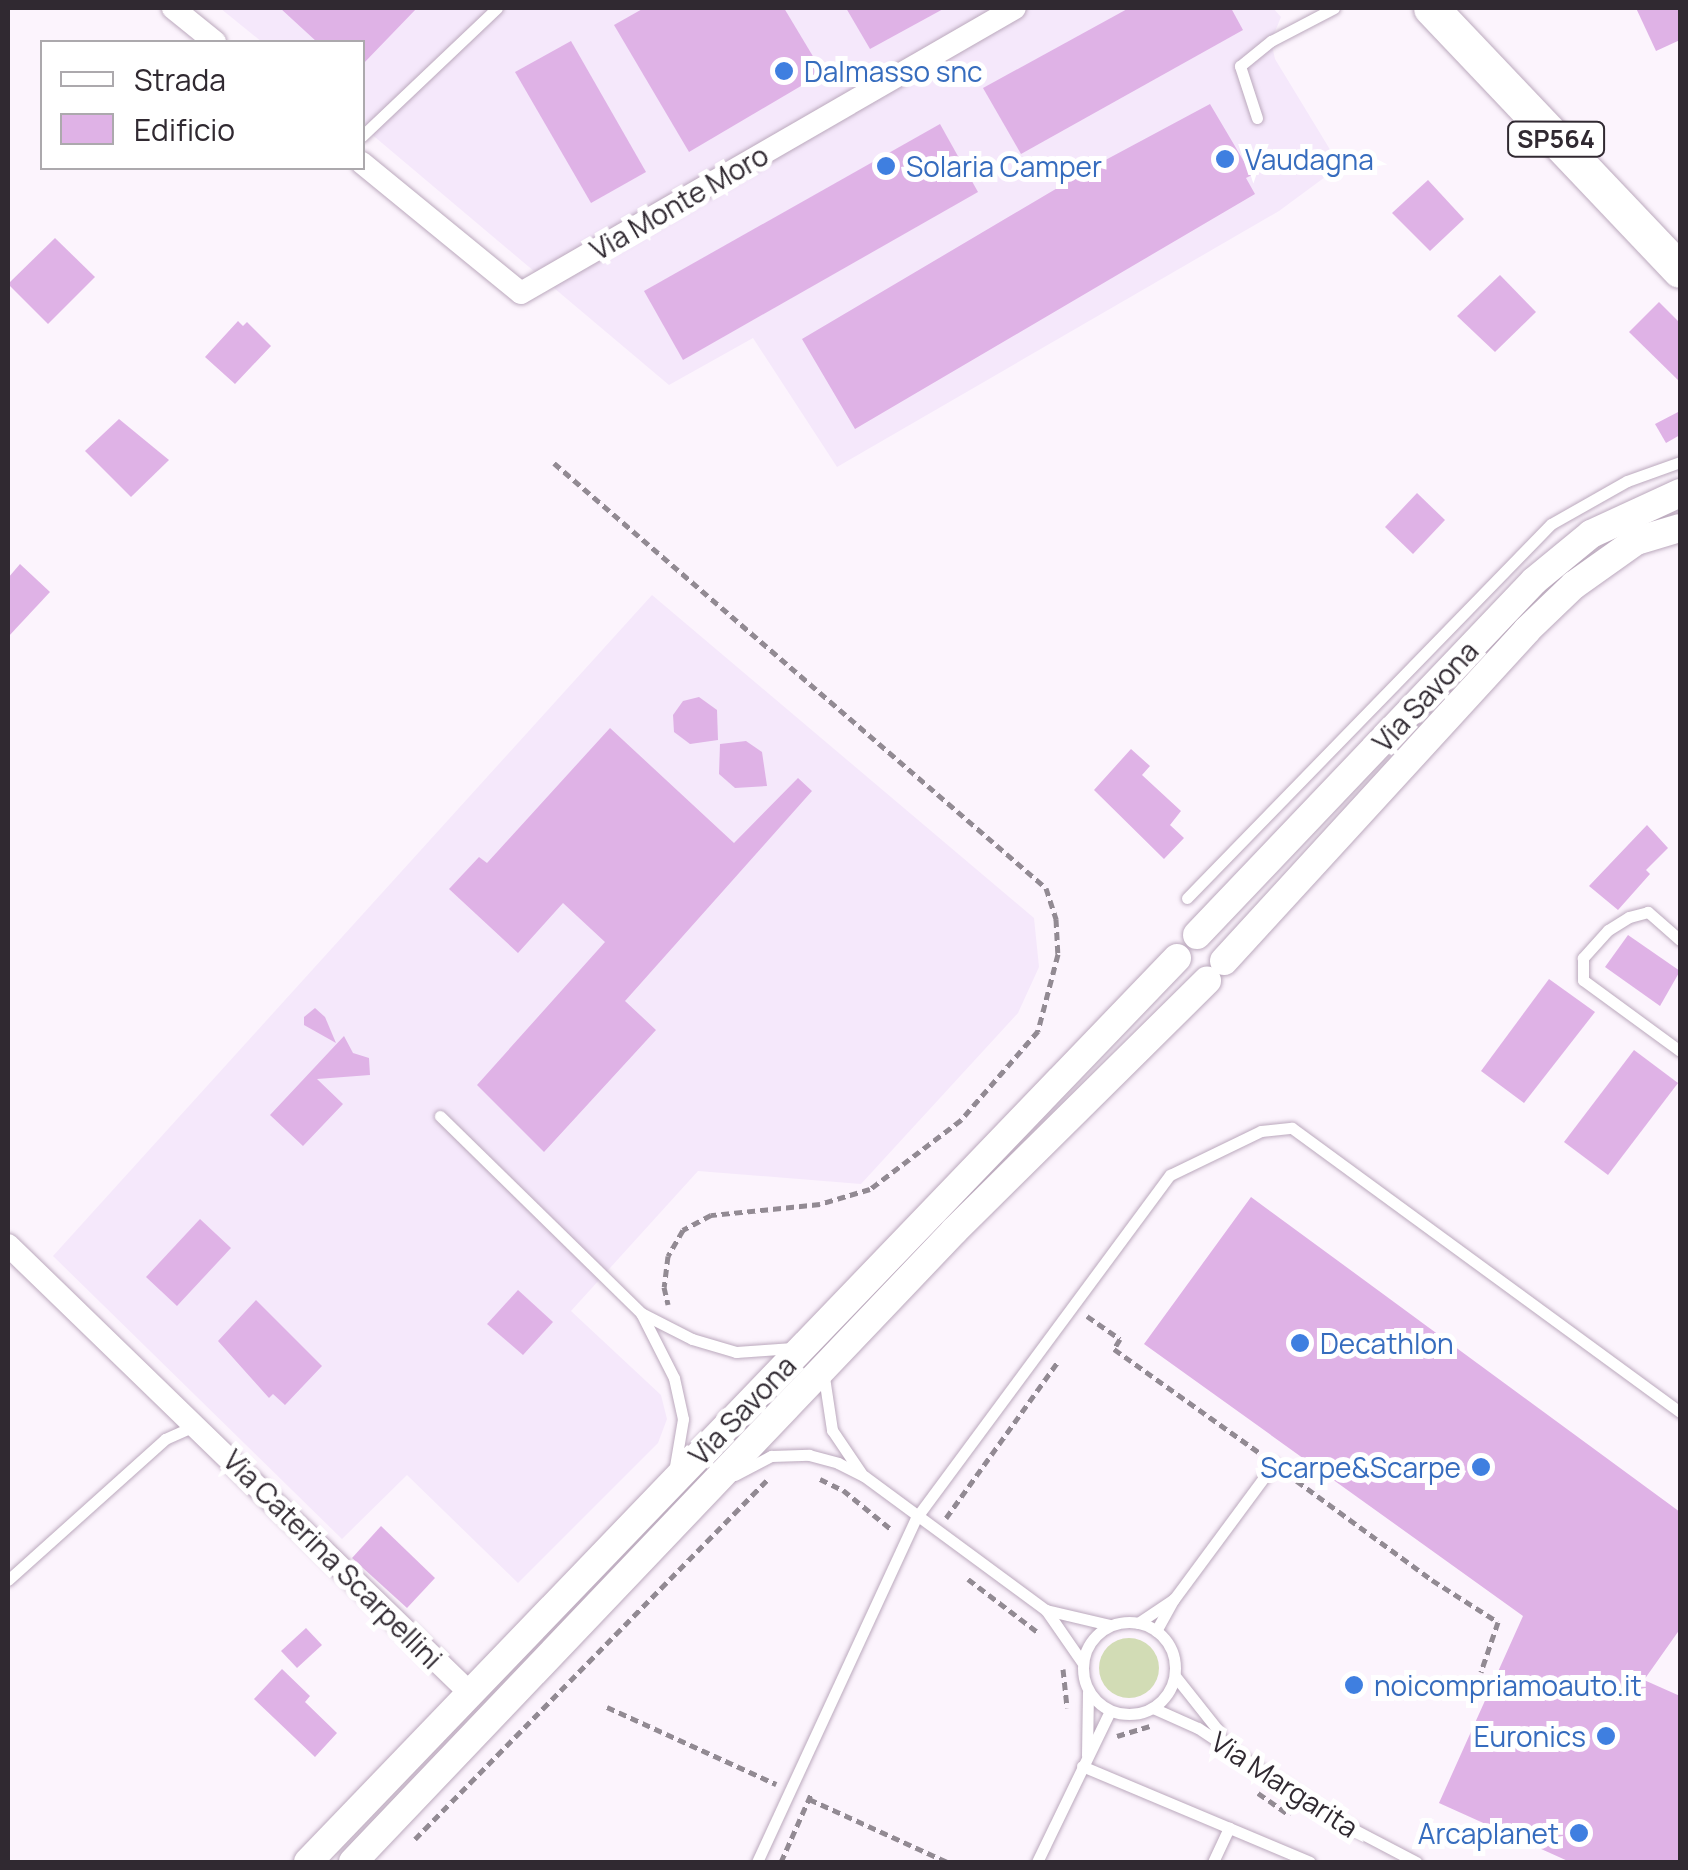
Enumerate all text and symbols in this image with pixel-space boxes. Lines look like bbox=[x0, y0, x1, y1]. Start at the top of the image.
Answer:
legend bbox=[40, 40, 365, 170]
place label: Dalmasso snc bbox=[804, 54, 982, 88]
text: Strada bbox=[134, 59, 226, 100]
marker: Dalmasso snc bbox=[773, 60, 795, 82]
text: Edificio bbox=[134, 109, 235, 150]
road number: SP564 bbox=[1506, 119, 1606, 159]
street label: Via Monte Moro bbox=[584, 137, 774, 267]
place label: Vaudagna bbox=[1245, 142, 1374, 176]
marker: Vaudagna bbox=[1214, 148, 1236, 170]
place label: Solaria Camper bbox=[906, 149, 1102, 183]
marker: Solaria Camper bbox=[875, 155, 897, 177]
street label: Via Savona bbox=[1365, 634, 1485, 758]
place label: Decathlon bbox=[1320, 1326, 1454, 1360]
marker: Decathlon bbox=[1289, 1332, 1311, 1354]
street label: Via Savona bbox=[682, 1348, 802, 1472]
street label: Via Caterina Scarpellini bbox=[217, 1443, 449, 1675]
place label: Scarpe&Scarpe bbox=[1260, 1450, 1461, 1484]
marker: Scarpe&Scarpe bbox=[1470, 1456, 1492, 1478]
place label: noicompriamoauto.it bbox=[1374, 1668, 1642, 1702]
marker: noicompriamoauto.it bbox=[1343, 1674, 1365, 1696]
place label: Euronics bbox=[1474, 1719, 1586, 1753]
street label: Via Margarita bbox=[1205, 1724, 1365, 1844]
marker: Euronics bbox=[1595, 1725, 1617, 1747]
place label: Arcaplanet bbox=[1418, 1816, 1559, 1850]
marker: Arcaplanet bbox=[1568, 1822, 1590, 1844]

